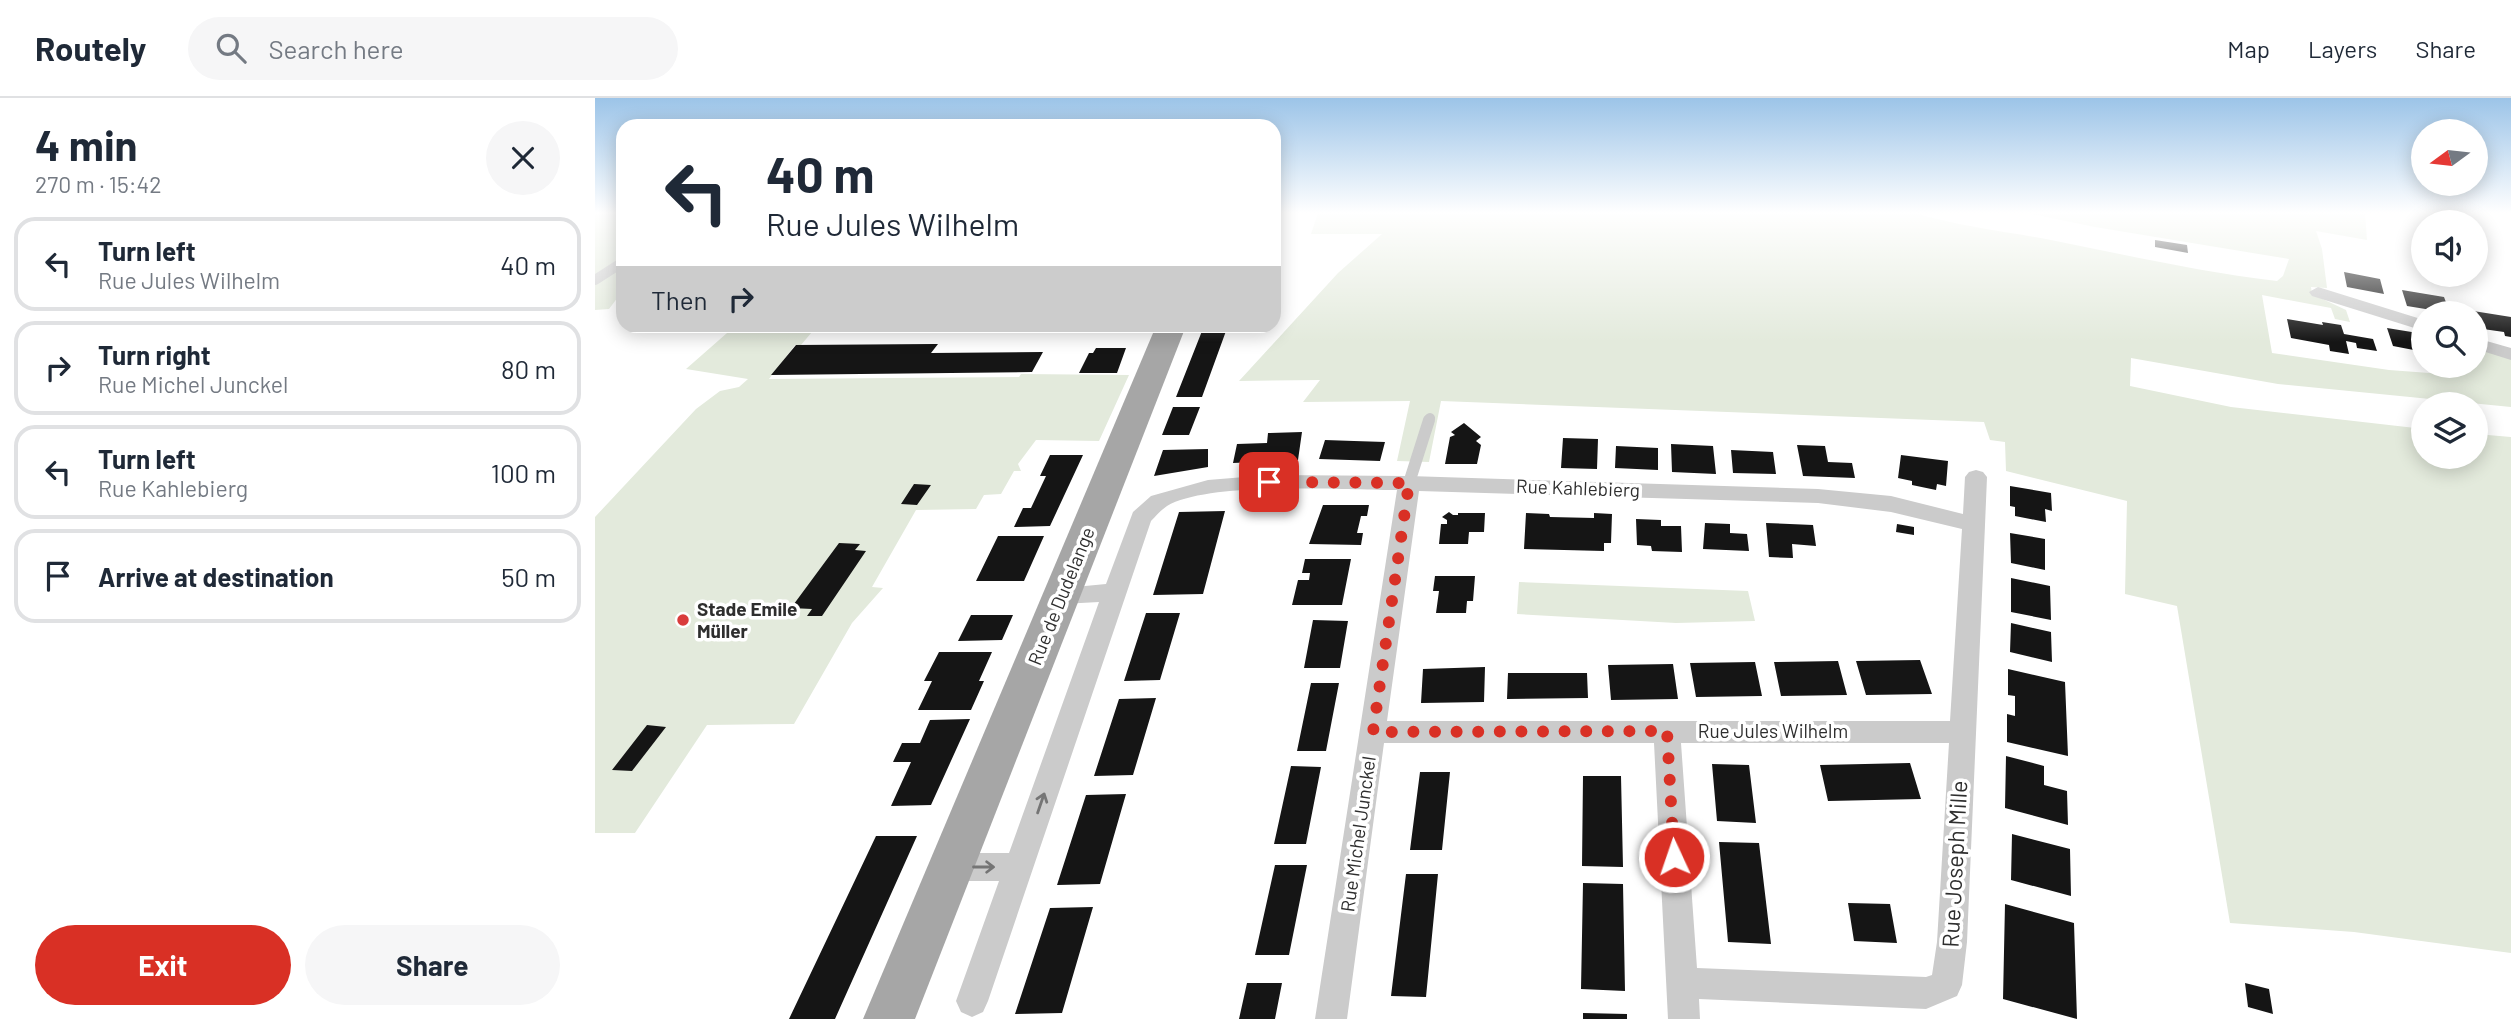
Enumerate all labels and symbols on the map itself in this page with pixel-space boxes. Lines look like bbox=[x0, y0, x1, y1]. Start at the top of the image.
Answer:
north arrow bbox=[2411, 119, 2489, 196]
pin bbox=[1239, 452, 1299, 512]
street label: Rue Kahlebierg bbox=[1516, 474, 1640, 501]
street label: Rue de Dudelange bbox=[1022, 523, 1099, 668]
place label: Stade Emile Müller bbox=[697, 597, 797, 642]
marker: Stade Emile Müller bbox=[675, 612, 691, 628]
street label: Rue Jules Wilhelm bbox=[1698, 719, 1848, 742]
street label: Rue Michel Junckel bbox=[1335, 754, 1380, 913]
street label: Rue Joseph Mille bbox=[1936, 780, 1972, 948]
one-way arrow bbox=[1036, 792, 1048, 814]
position arrow bbox=[1637, 820, 1711, 894]
one-way arrow bbox=[973, 860, 996, 874]

